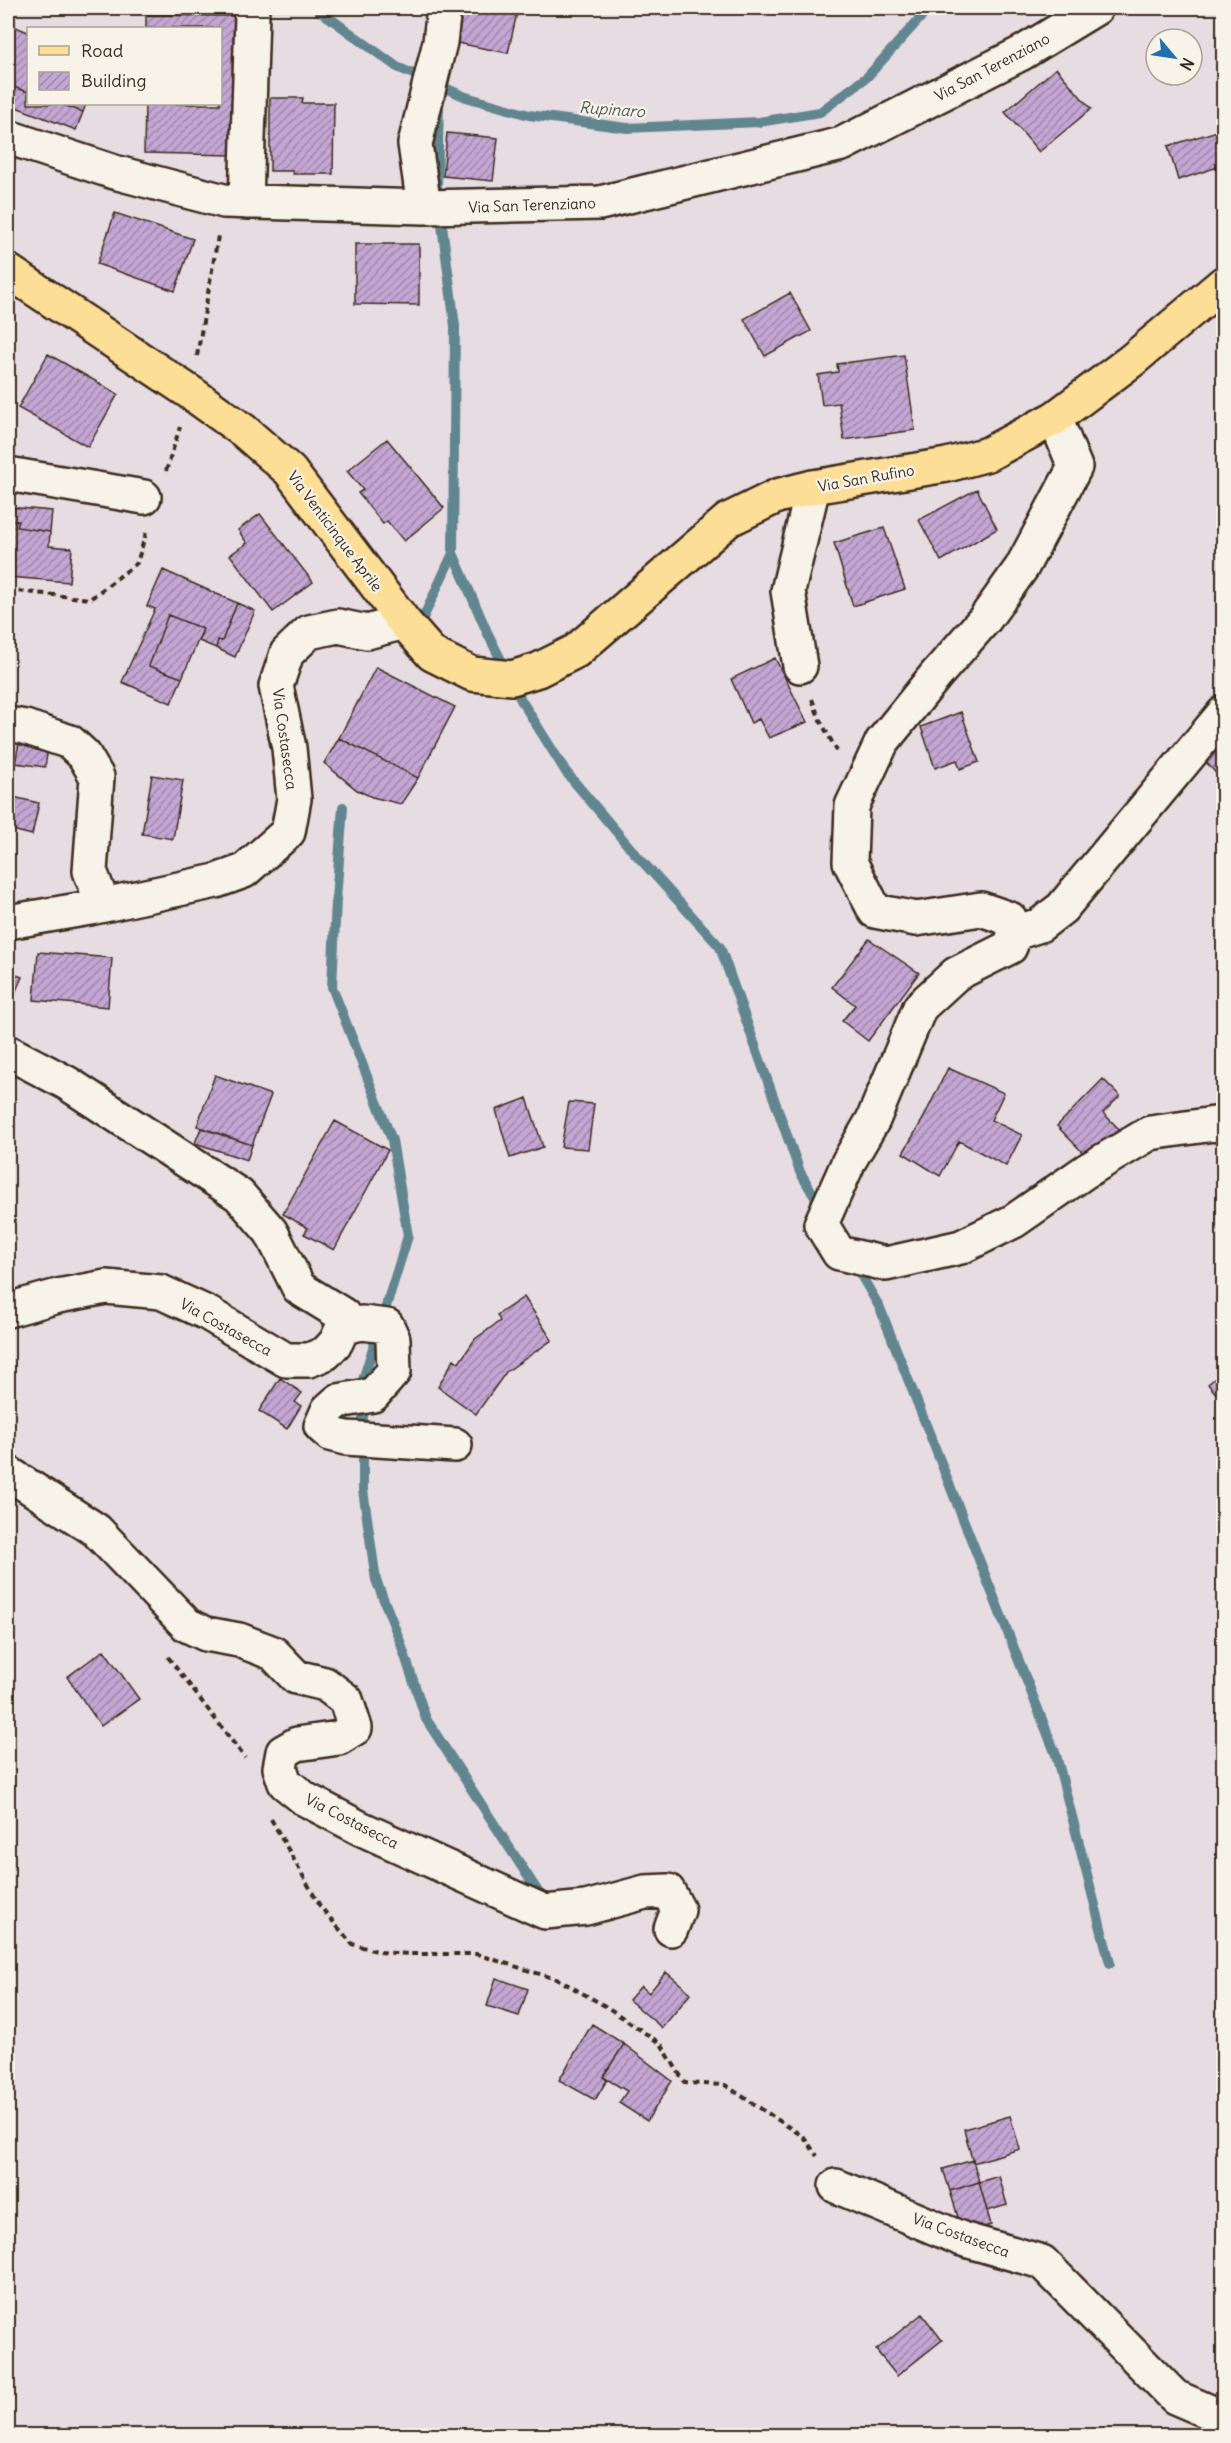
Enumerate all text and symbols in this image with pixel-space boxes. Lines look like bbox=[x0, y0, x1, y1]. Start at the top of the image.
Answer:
legend bbox=[27, 27, 222, 105]
north arrow bbox=[1144, 27, 1204, 87]
street label: Via San Terenziano bbox=[931, 29, 1053, 105]
text: Road bbox=[81, 39, 124, 62]
text: N bbox=[1176, 55, 1199, 74]
text: Building bbox=[81, 69, 146, 92]
water label: Rupinaro bbox=[578, 97, 647, 121]
street label: Via San Terenziano bbox=[468, 193, 596, 217]
street label: Via San Rufino bbox=[816, 460, 916, 496]
street label: Via Venticinque Aprile bbox=[283, 467, 387, 595]
street label: Via Costasecca bbox=[268, 687, 302, 791]
street label: Via Costasecca bbox=[177, 1294, 276, 1360]
street label: Via Costasecca bbox=[302, 1789, 402, 1853]
street label: Via Costasecca bbox=[910, 2209, 1013, 2262]

